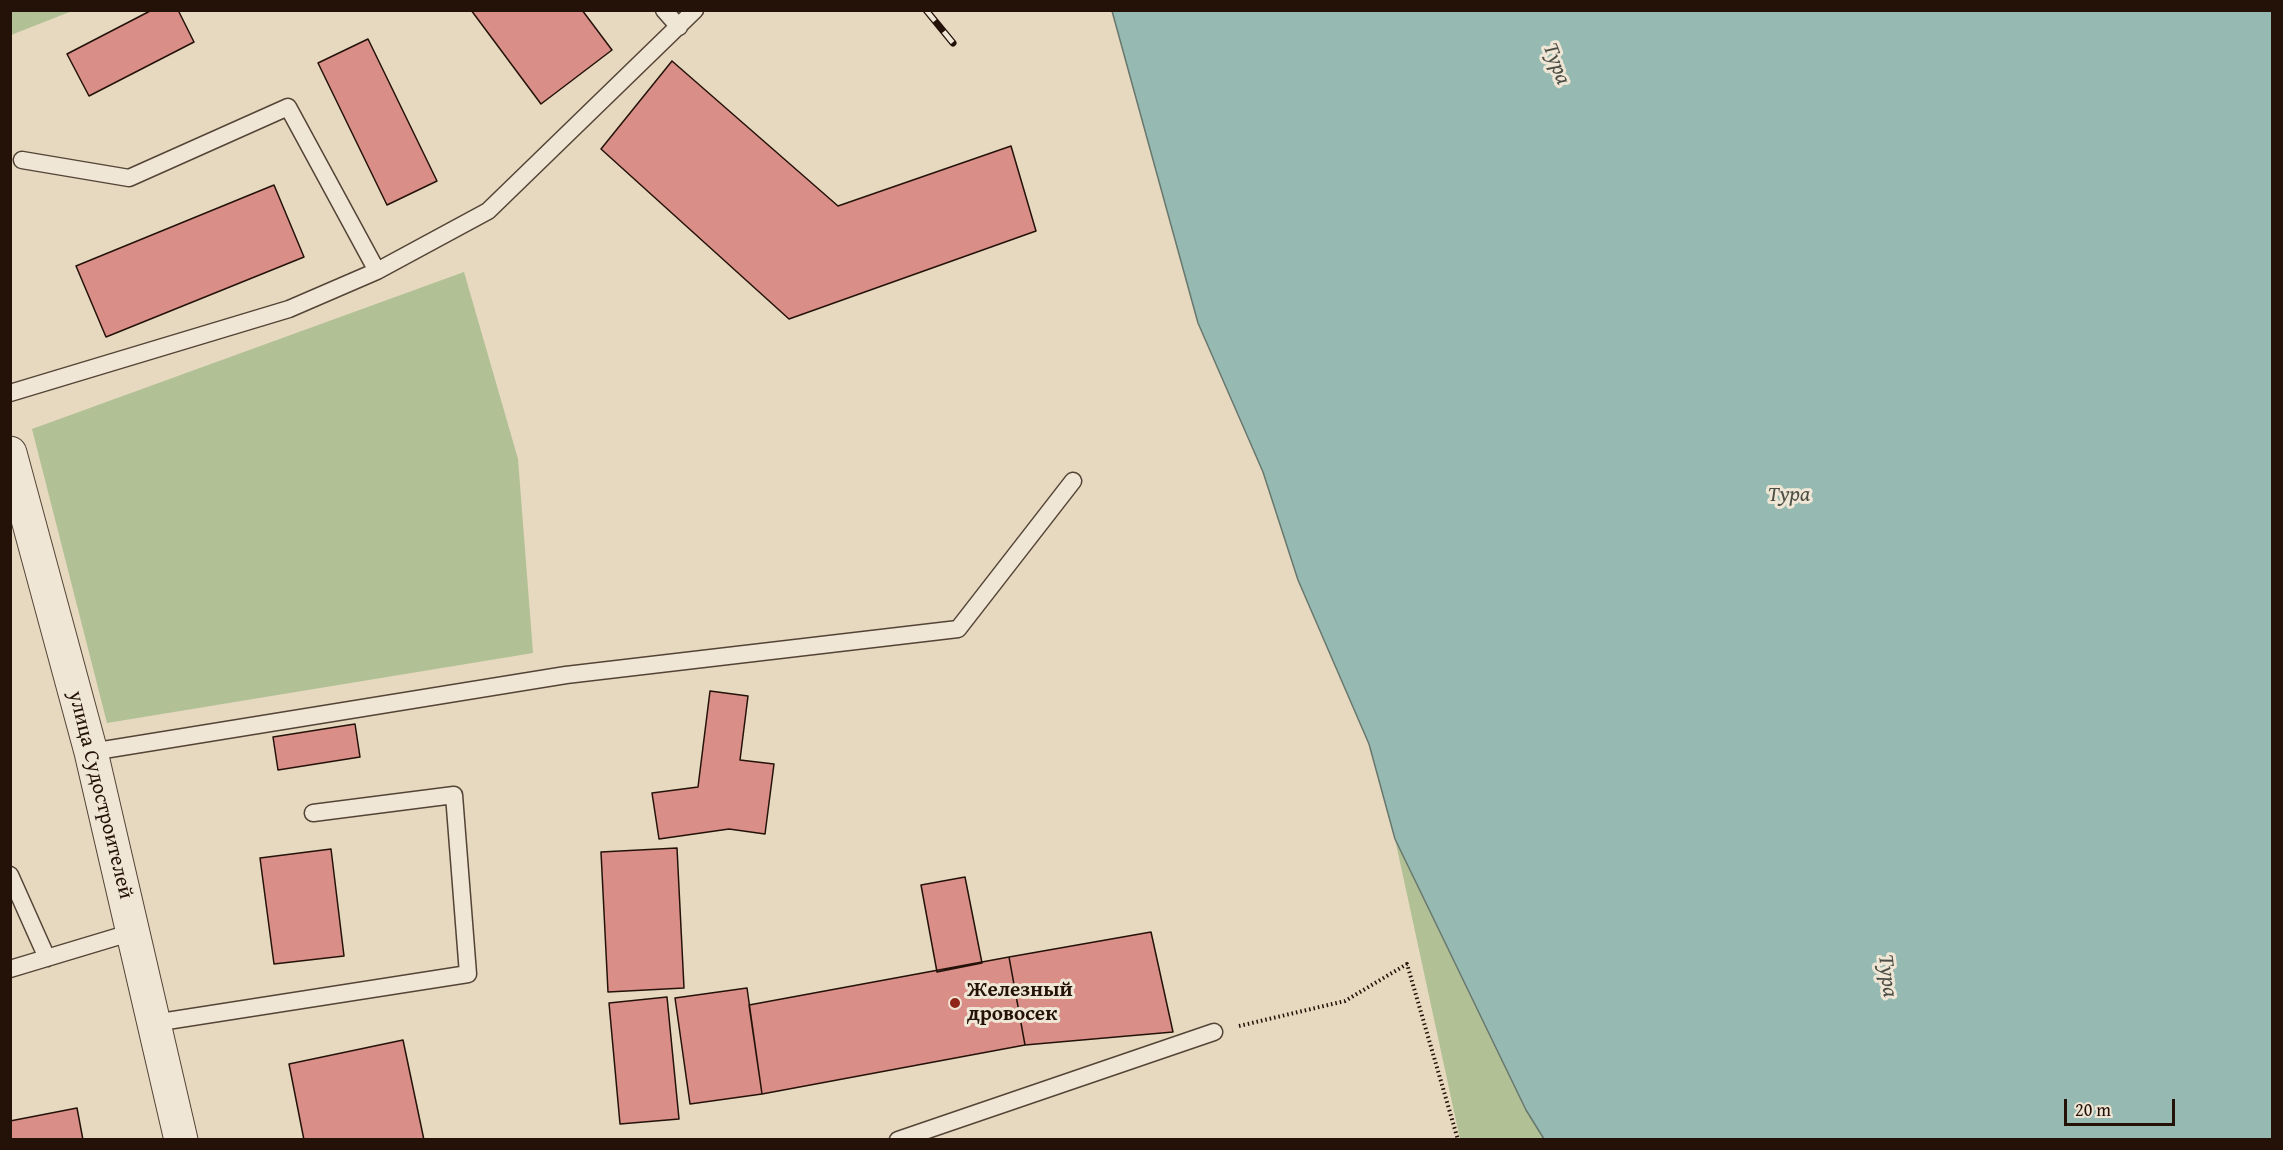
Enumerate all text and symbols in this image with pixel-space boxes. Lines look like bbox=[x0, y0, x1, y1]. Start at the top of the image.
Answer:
water label: Тура bbox=[1536, 39, 1576, 89]
water label: Тура bbox=[1768, 482, 1810, 508]
street label: улица Судостроителей bbox=[62, 688, 138, 902]
water label: Тура bbox=[1871, 953, 1903, 999]
place label: Железный дровосек bbox=[967, 978, 1073, 1028]
marker: Железный дровосек bbox=[948, 996, 962, 1010]
scale bar bbox=[2067, 1087, 2178, 1125]
text: 20 m bbox=[2075, 1096, 2111, 1123]

